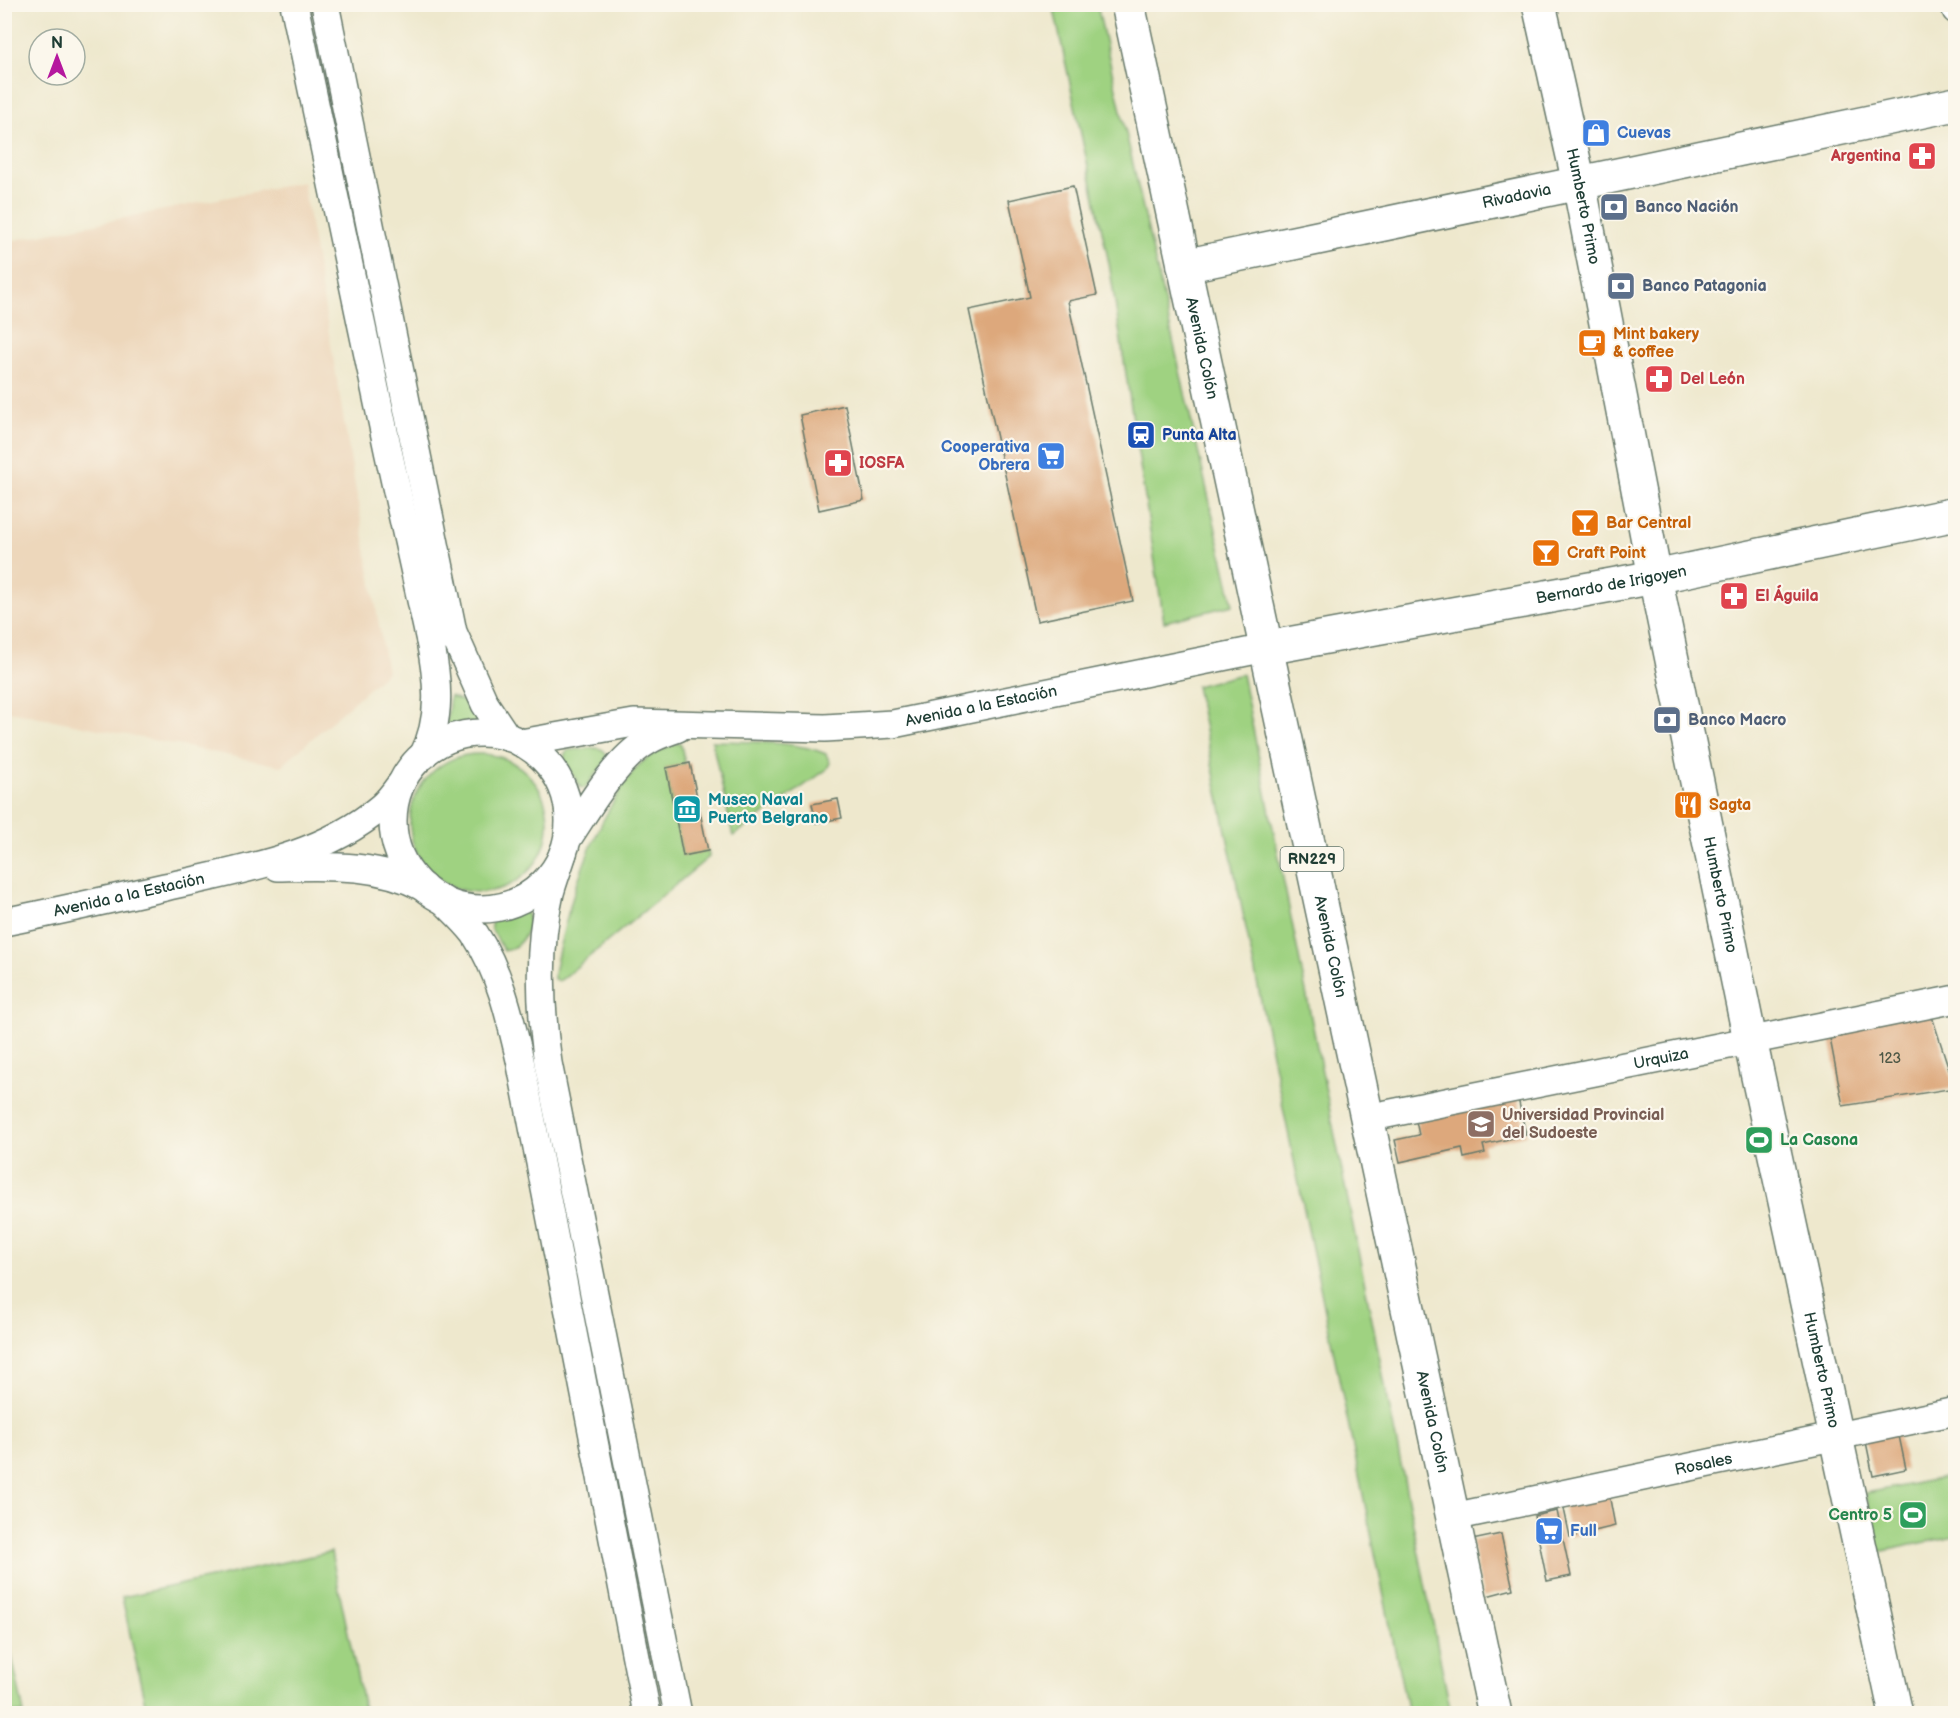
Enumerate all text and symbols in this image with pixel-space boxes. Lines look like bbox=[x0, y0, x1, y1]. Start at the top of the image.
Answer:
north arrow bbox=[27, 27, 87, 87]
text: N bbox=[51, 34, 63, 53]
shop icon: Cuevas bbox=[1580, 117, 1612, 149]
place label: Cuevas bbox=[1617, 124, 1671, 143]
pharmacy icon: Argentina bbox=[1906, 140, 1938, 172]
street label: Humberto Primo bbox=[1562, 146, 1604, 266]
place label: Argentina bbox=[1830, 147, 1901, 166]
street label: Rivadavia bbox=[1481, 180, 1553, 213]
bank icon: Banco Nación bbox=[1598, 191, 1630, 223]
place label: Banco Nación bbox=[1635, 198, 1739, 217]
bank icon: Banco Patagonia bbox=[1605, 270, 1637, 302]
place label: Banco Patagonia bbox=[1642, 277, 1767, 296]
street label: Avenida Colón bbox=[1182, 295, 1222, 401]
place label: Mint bakery & coffee bbox=[1613, 325, 1700, 362]
cafe icon: Mint bakery & coffee bbox=[1576, 327, 1608, 359]
pharmacy icon: Del León bbox=[1643, 363, 1675, 395]
place label: Del León bbox=[1680, 370, 1745, 389]
station icon: Punta Alta bbox=[1125, 419, 1157, 451]
place label: Punta Alta bbox=[1162, 426, 1237, 445]
place label: Cooperativa Obrera bbox=[941, 438, 1030, 475]
supermarket icon: Cooperativa Obrera bbox=[1035, 440, 1067, 472]
pharmacy icon: IOSFA bbox=[822, 447, 854, 479]
place label: IOSFA bbox=[859, 454, 905, 473]
bar icon: Bar Central bbox=[1569, 507, 1601, 539]
place label: Bar Central bbox=[1606, 514, 1691, 533]
bar icon: Craft Point bbox=[1530, 537, 1562, 569]
place label: Craft Point bbox=[1567, 544, 1646, 563]
street label: Bernardo de Irigoyen bbox=[1534, 561, 1688, 608]
pharmacy icon: El Águila bbox=[1718, 580, 1750, 612]
place label: El Águila bbox=[1755, 584, 1819, 606]
street label: Avenida a la Estación bbox=[904, 681, 1059, 731]
bank icon: Banco Macro bbox=[1651, 704, 1683, 736]
place label: Banco Macro bbox=[1688, 711, 1786, 730]
restaurant icon: Sagta bbox=[1672, 789, 1704, 821]
place label: Museo Naval Puerto Belgrano bbox=[708, 791, 828, 828]
museum icon: Museo Naval Puerto Belgrano bbox=[671, 793, 703, 825]
place label: Sagta bbox=[1709, 796, 1751, 815]
street label: Humberto Primo bbox=[1699, 835, 1741, 955]
road number: RN229 bbox=[1280, 847, 1344, 871]
street label: Avenida a la Estación bbox=[52, 869, 206, 921]
street label: Avenida Colón bbox=[1310, 894, 1350, 999]
street label: Urquiza bbox=[1632, 1044, 1690, 1073]
house number: 123 bbox=[1879, 1050, 1901, 1067]
place label: Universidad Provincial del Sudoeste bbox=[1502, 1106, 1664, 1143]
school or university icon: Universidad Provincial del Sudoeste bbox=[1465, 1108, 1497, 1140]
sports icon: La Casona bbox=[1743, 1124, 1775, 1156]
place label: La Casona bbox=[1780, 1131, 1858, 1150]
street label: Humberto Primo bbox=[1800, 1310, 1843, 1430]
street label: Avenida Colón bbox=[1412, 1369, 1452, 1474]
street label: Rosales bbox=[1673, 1449, 1734, 1480]
sports icon: Centro 5 bbox=[1897, 1499, 1929, 1531]
place label: Centro 5 bbox=[1828, 1506, 1892, 1525]
supermarket icon: Full bbox=[1533, 1515, 1565, 1547]
place label: Full bbox=[1570, 1522, 1597, 1541]

